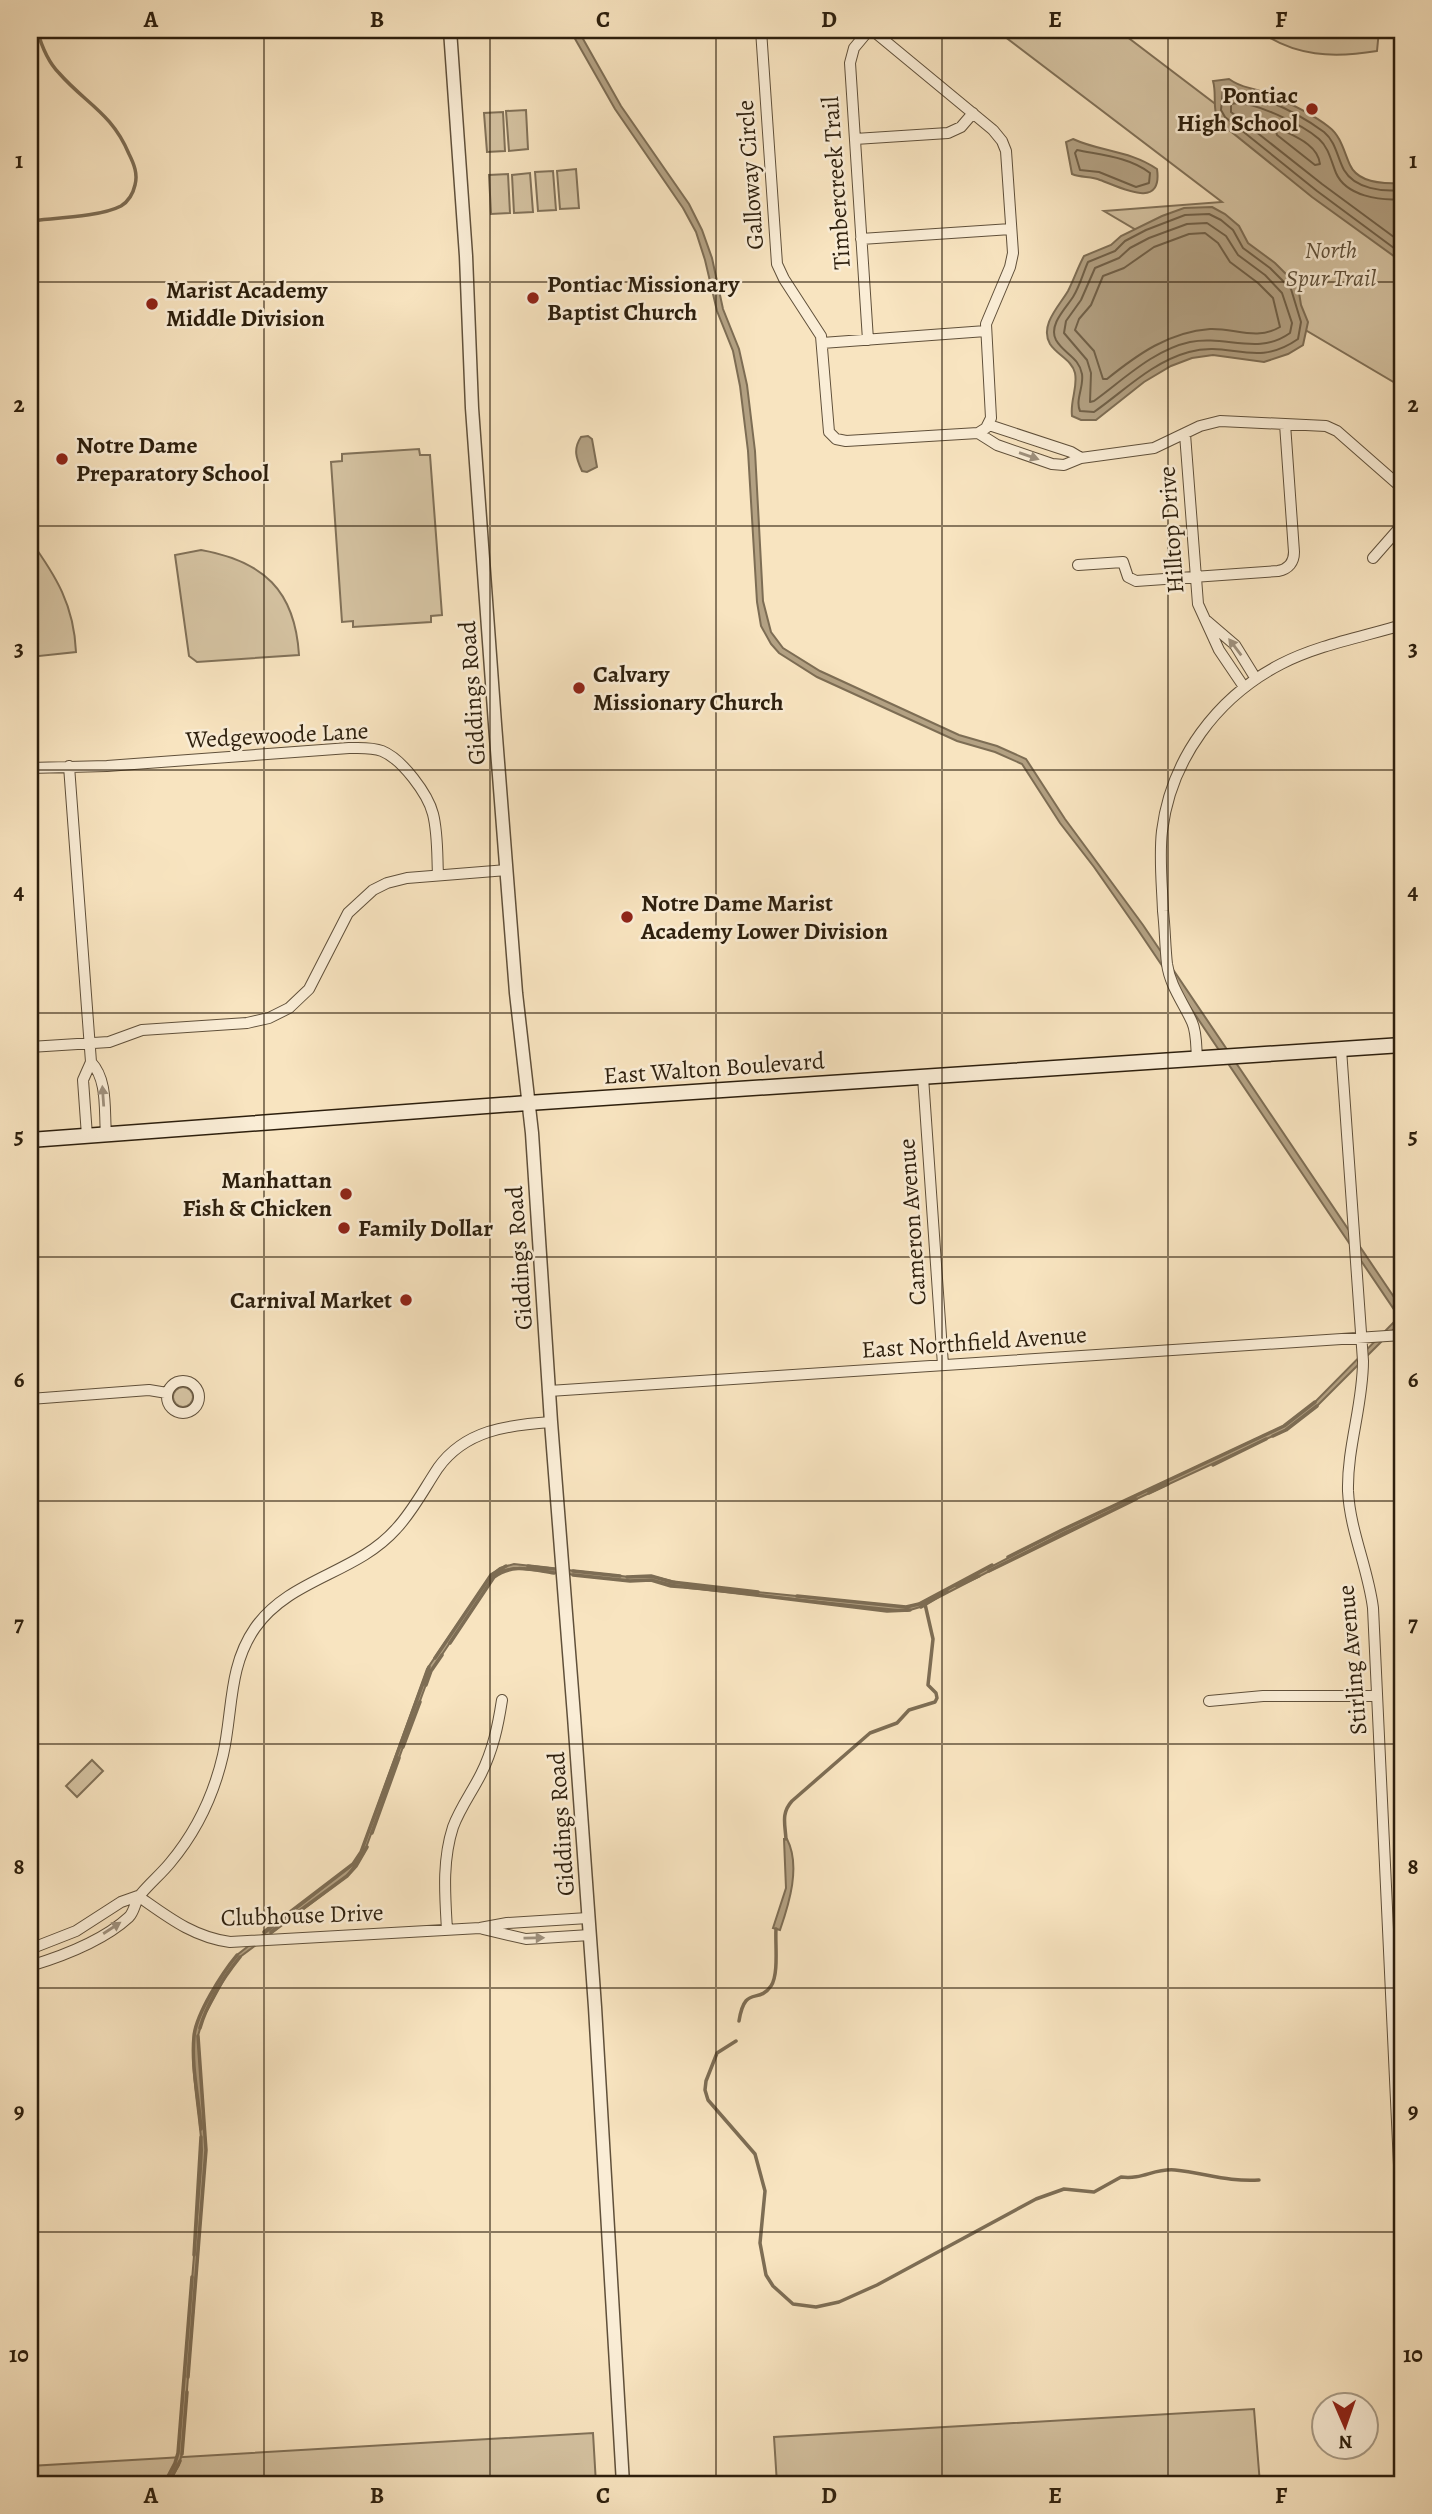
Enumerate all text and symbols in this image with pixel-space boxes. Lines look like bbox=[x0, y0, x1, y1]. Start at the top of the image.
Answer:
text: A bbox=[143, 4, 159, 35]
text: B bbox=[370, 4, 384, 35]
text: C bbox=[596, 4, 610, 35]
text: D bbox=[821, 4, 837, 35]
text: E bbox=[1048, 4, 1062, 35]
text: F bbox=[1275, 4, 1288, 35]
place label: Pontiac High School bbox=[1177, 79, 1299, 139]
street label: Timbercreek Trail bbox=[814, 95, 858, 271]
street label: Galloway Circle bbox=[729, 99, 771, 251]
marker: Pontiac High School bbox=[1304, 101, 1320, 117]
text: 1 bbox=[15, 145, 23, 176]
text: 1 bbox=[1409, 145, 1417, 176]
park label: North Spur Trail bbox=[1286, 234, 1376, 294]
place label: Pontiac Missionary Baptist Church bbox=[547, 268, 740, 328]
place label: Marist Academy Middle Division bbox=[166, 274, 328, 334]
marker: Pontiac Missionary Baptist Church bbox=[525, 290, 541, 306]
marker: Marist Academy Middle Division bbox=[144, 296, 160, 312]
text: 2 bbox=[13, 389, 25, 420]
text: 2 bbox=[1407, 389, 1419, 420]
place label: Notre Dame Preparatory School bbox=[76, 429, 270, 489]
one-way arrow bbox=[1018, 450, 1039, 461]
marker: Notre Dame Preparatory School bbox=[54, 451, 70, 467]
street label: Hilltop Drive bbox=[1151, 465, 1191, 595]
street label: Giddings Road bbox=[451, 620, 493, 766]
text: 3 bbox=[14, 633, 24, 664]
text: 3 bbox=[1408, 633, 1418, 664]
one-way arrow bbox=[1228, 637, 1242, 656]
place label: Calvary Missionary Church bbox=[593, 658, 784, 718]
marker: Calvary Missionary Church bbox=[571, 680, 587, 696]
street label: Wedgewoode Lane bbox=[184, 714, 369, 756]
text: 4 bbox=[14, 876, 25, 907]
text: 4 bbox=[1408, 876, 1419, 907]
place label: Notre Dame Marist Academy Lower Division bbox=[640, 887, 888, 947]
marker: Notre Dame Marist Academy Lower Division bbox=[619, 909, 635, 925]
street label: East Walton Boulevard bbox=[602, 1044, 826, 1092]
one-way arrow bbox=[98, 1085, 109, 1107]
text: 5 bbox=[14, 1120, 24, 1151]
text: 5 bbox=[1408, 1120, 1418, 1151]
street label: Cameron Avenue bbox=[890, 1137, 934, 1307]
place label: Manhattan Fish & Chicken bbox=[183, 1164, 333, 1224]
street label: Giddings Road bbox=[498, 1185, 540, 1331]
marker: Manhattan Fish & Chicken bbox=[338, 1186, 354, 1202]
place label: Family Dollar bbox=[358, 1212, 493, 1244]
marker: Family Dollar bbox=[336, 1220, 352, 1236]
place label: Carnival Market bbox=[230, 1284, 392, 1316]
marker: Carnival Market bbox=[398, 1292, 414, 1308]
street label: East Northfield Avenue bbox=[860, 1318, 1088, 1366]
text: 6 bbox=[14, 1364, 25, 1395]
text: 6 bbox=[1408, 1364, 1419, 1395]
street label: Stirling Avenue bbox=[1329, 1584, 1375, 1736]
text: 7 bbox=[14, 1608, 24, 1639]
text: 7 bbox=[1408, 1608, 1418, 1639]
street label: Giddings Road bbox=[540, 1751, 582, 1897]
text: 8 bbox=[13, 1851, 25, 1882]
text: 8 bbox=[1407, 1851, 1419, 1882]
street label: Clubhouse Drive bbox=[220, 1896, 384, 1934]
one-way arrow bbox=[103, 1922, 122, 1935]
one-way arrow bbox=[523, 1932, 545, 1944]
text: 9 bbox=[14, 2095, 24, 2126]
text: 9 bbox=[1408, 2095, 1418, 2126]
text: 10 bbox=[9, 2339, 29, 2370]
text: 10 bbox=[1403, 2339, 1423, 2370]
north arrow bbox=[1310, 2392, 1380, 2462]
text: N bbox=[1338, 2429, 1353, 2455]
text: A bbox=[143, 2480, 159, 2511]
text: B bbox=[370, 2480, 384, 2511]
text: C bbox=[596, 2480, 610, 2511]
text: D bbox=[821, 2480, 837, 2511]
text: E bbox=[1048, 2480, 1062, 2511]
text: F bbox=[1275, 2480, 1288, 2511]

